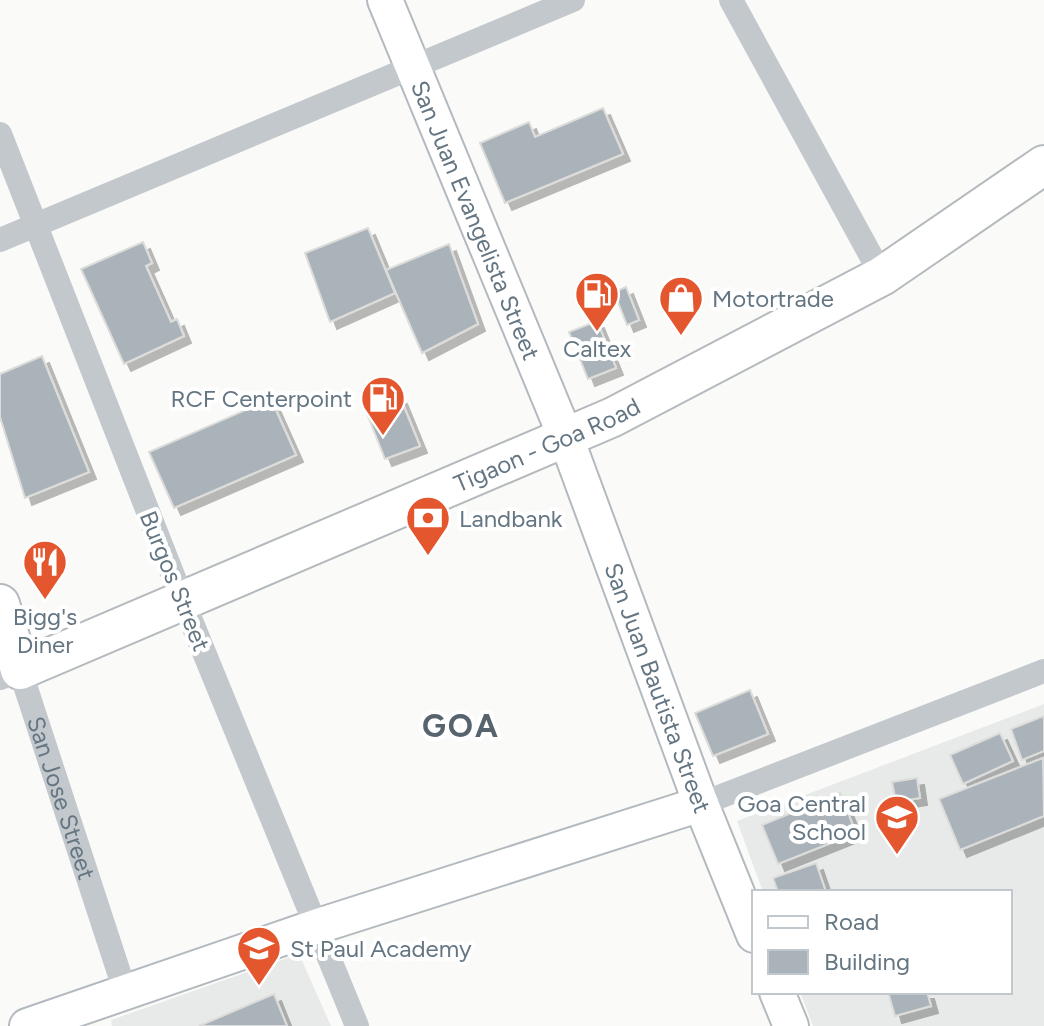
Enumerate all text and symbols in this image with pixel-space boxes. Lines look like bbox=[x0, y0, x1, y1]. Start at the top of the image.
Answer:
street label: San Juan Evangelista Street bbox=[405, 76, 546, 364]
fuel station icon: Caltex bbox=[573, 270, 621, 333]
shop icon: Motortrade bbox=[657, 274, 705, 337]
place label: Motortrade bbox=[712, 284, 834, 313]
place label: Caltex bbox=[563, 334, 632, 363]
fuel station icon: RCF Centerpoint bbox=[359, 374, 407, 437]
place label: RCF Centerpoint bbox=[171, 384, 352, 413]
street label: Tigaon - Goa Road bbox=[449, 391, 645, 498]
bank icon: Landbank bbox=[404, 494, 452, 557]
place label: Landbank bbox=[459, 504, 563, 533]
street label: Burgos Street bbox=[134, 507, 216, 655]
restaurant icon: Bigg's Diner bbox=[21, 538, 69, 601]
street label: San Juan Bautista Street bbox=[599, 559, 717, 817]
place label: Bigg's Diner bbox=[13, 602, 77, 659]
district label: GOA bbox=[422, 707, 500, 745]
street label: San Jose Street bbox=[22, 712, 102, 883]
place label: Goa Central School bbox=[737, 789, 866, 846]
school or university icon: Goa Central School bbox=[873, 793, 921, 856]
legend bbox=[752, 890, 1012, 994]
text: Road bbox=[824, 907, 879, 936]
school or university icon: St Paul Academy bbox=[235, 924, 283, 987]
place label: St Paul Academy bbox=[290, 934, 472, 963]
text: Building bbox=[824, 947, 910, 976]

